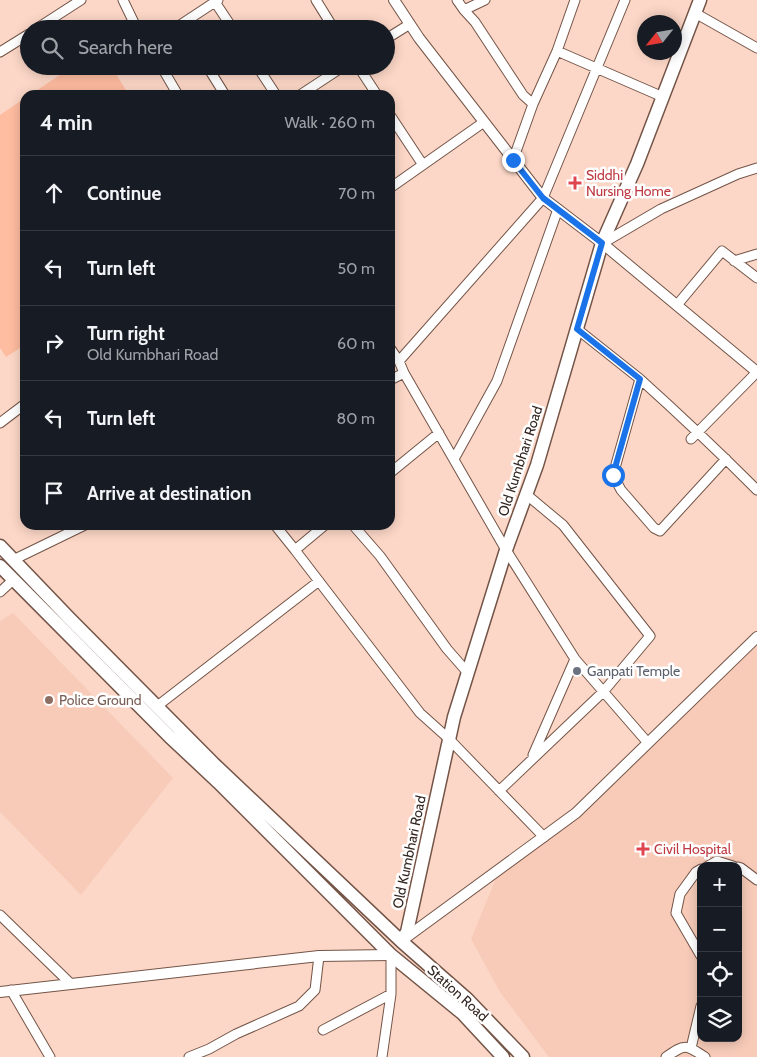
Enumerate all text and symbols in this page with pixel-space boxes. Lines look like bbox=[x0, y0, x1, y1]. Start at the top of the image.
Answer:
north arrow bbox=[637, 15, 682, 60]
search box bbox=[20, 20, 395, 75]
icon: search bbox=[38, 34, 66, 62]
text: Search here bbox=[78, 36, 172, 59]
text: 4 min bbox=[40, 110, 93, 135]
text: Walk · 260 m bbox=[285, 113, 375, 132]
route end bbox=[502, 149, 525, 172]
place label: Siddhi Nursing Home bbox=[586, 166, 671, 200]
marker: Siddhi Nursing Home bbox=[568, 176, 582, 190]
icon: ahead bbox=[40, 179, 68, 207]
text: Continue bbox=[87, 182, 161, 205]
text: 70 m bbox=[338, 184, 375, 203]
icon: left bbox=[40, 254, 68, 282]
text: Turn left bbox=[87, 257, 155, 280]
text: 50 m bbox=[338, 259, 375, 278]
text: Turn right bbox=[87, 322, 165, 345]
icon: right bbox=[40, 329, 68, 357]
text: 60 m bbox=[337, 334, 375, 353]
text: Old Kumbhari Road bbox=[87, 345, 218, 364]
icon: left bbox=[40, 404, 68, 432]
street label: Old Kumbhari Road bbox=[494, 404, 546, 518]
text: Turn left bbox=[87, 407, 155, 430]
text: 80 m bbox=[337, 409, 375, 428]
route start bbox=[602, 464, 625, 487]
icon: arrive bbox=[40, 479, 68, 507]
text: Arrive at destination bbox=[87, 482, 251, 505]
place label: Ganpati Temple bbox=[587, 662, 680, 680]
marker: Ganpati Temple bbox=[571, 665, 583, 677]
place label: Police Ground bbox=[59, 691, 142, 709]
marker: Police Ground bbox=[43, 694, 55, 706]
street label: Old Kumbhari Road bbox=[388, 794, 430, 910]
place label: Civil Hospital bbox=[654, 840, 732, 858]
marker: Civil Hospital bbox=[636, 842, 650, 856]
map controls bbox=[697, 862, 742, 1042]
button: + bbox=[697, 862, 742, 907]
button: − bbox=[697, 907, 742, 952]
button: locate bbox=[697, 952, 742, 997]
street label: Station Road bbox=[424, 961, 492, 1025]
button: layers bbox=[697, 997, 742, 1042]

